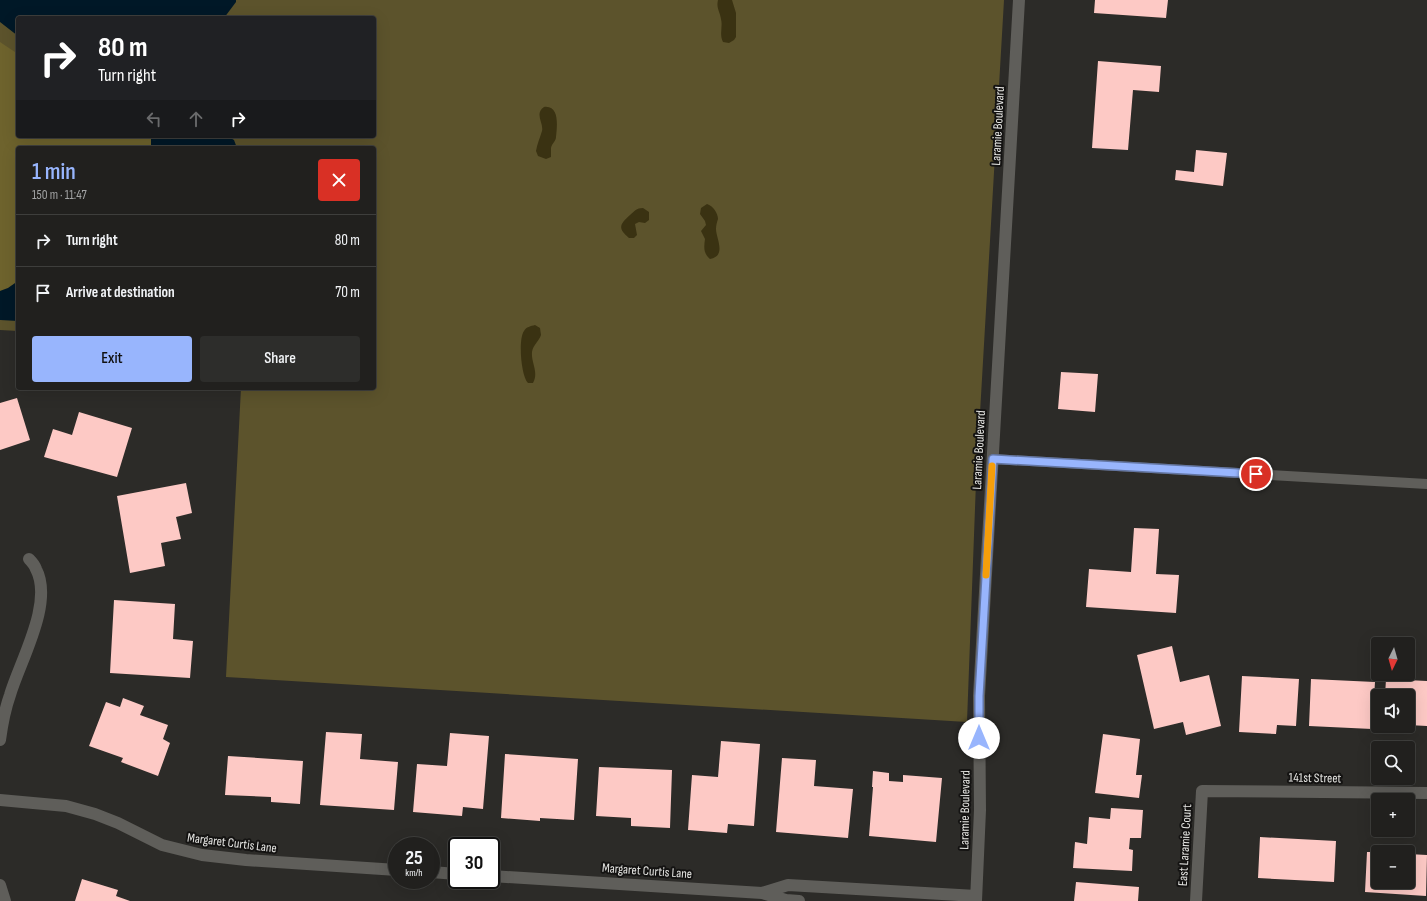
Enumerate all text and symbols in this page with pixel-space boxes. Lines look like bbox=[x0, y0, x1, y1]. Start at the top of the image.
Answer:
text: 80 m bbox=[98, 31, 147, 64]
icon: right bbox=[32, 32, 84, 84]
text: Turn right bbox=[98, 65, 156, 86]
street label: Laramie Boulevard bbox=[988, 86, 1008, 166]
icon: left bbox=[143, 108, 165, 130]
icon: ahead bbox=[185, 108, 207, 130]
icon: right bbox=[227, 108, 249, 130]
text: 1 min bbox=[32, 157, 76, 186]
button: close bbox=[318, 159, 360, 201]
text: 150 m · 11:47 bbox=[32, 187, 87, 203]
icon: right bbox=[32, 230, 54, 252]
text: Turn right bbox=[66, 231, 118, 250]
text: 80 m bbox=[335, 231, 360, 250]
icon: arrive bbox=[32, 282, 54, 304]
text: Arrive at destination bbox=[66, 283, 175, 302]
text: 70 m bbox=[335, 283, 360, 302]
button: Exit bbox=[32, 336, 192, 382]
button: Share bbox=[200, 336, 360, 382]
street label: Laramie Boulevard bbox=[969, 410, 989, 490]
pin bbox=[1239, 457, 1273, 491]
icon: arrive bbox=[1245, 463, 1267, 485]
north arrow bbox=[1371, 637, 1415, 681]
map controls bbox=[1371, 637, 1415, 889]
button: sound bbox=[1371, 689, 1415, 733]
position arrow bbox=[958, 717, 1000, 759]
button: search bbox=[1371, 741, 1415, 785]
street label: Laramie Boulevard bbox=[956, 770, 974, 850]
street label: 141st Street bbox=[1289, 770, 1342, 786]
button: + bbox=[1371, 793, 1415, 837]
street label: East Laramie Court bbox=[1175, 804, 1195, 886]
street label: Margaret Curtis Lane bbox=[186, 830, 278, 856]
speed limit sign: 30 bbox=[448, 837, 500, 889]
button: − bbox=[1371, 845, 1415, 889]
text: 25 bbox=[405, 846, 423, 870]
street label: Margaret Curtis Lane bbox=[601, 860, 693, 882]
text: km/h bbox=[405, 867, 423, 879]

